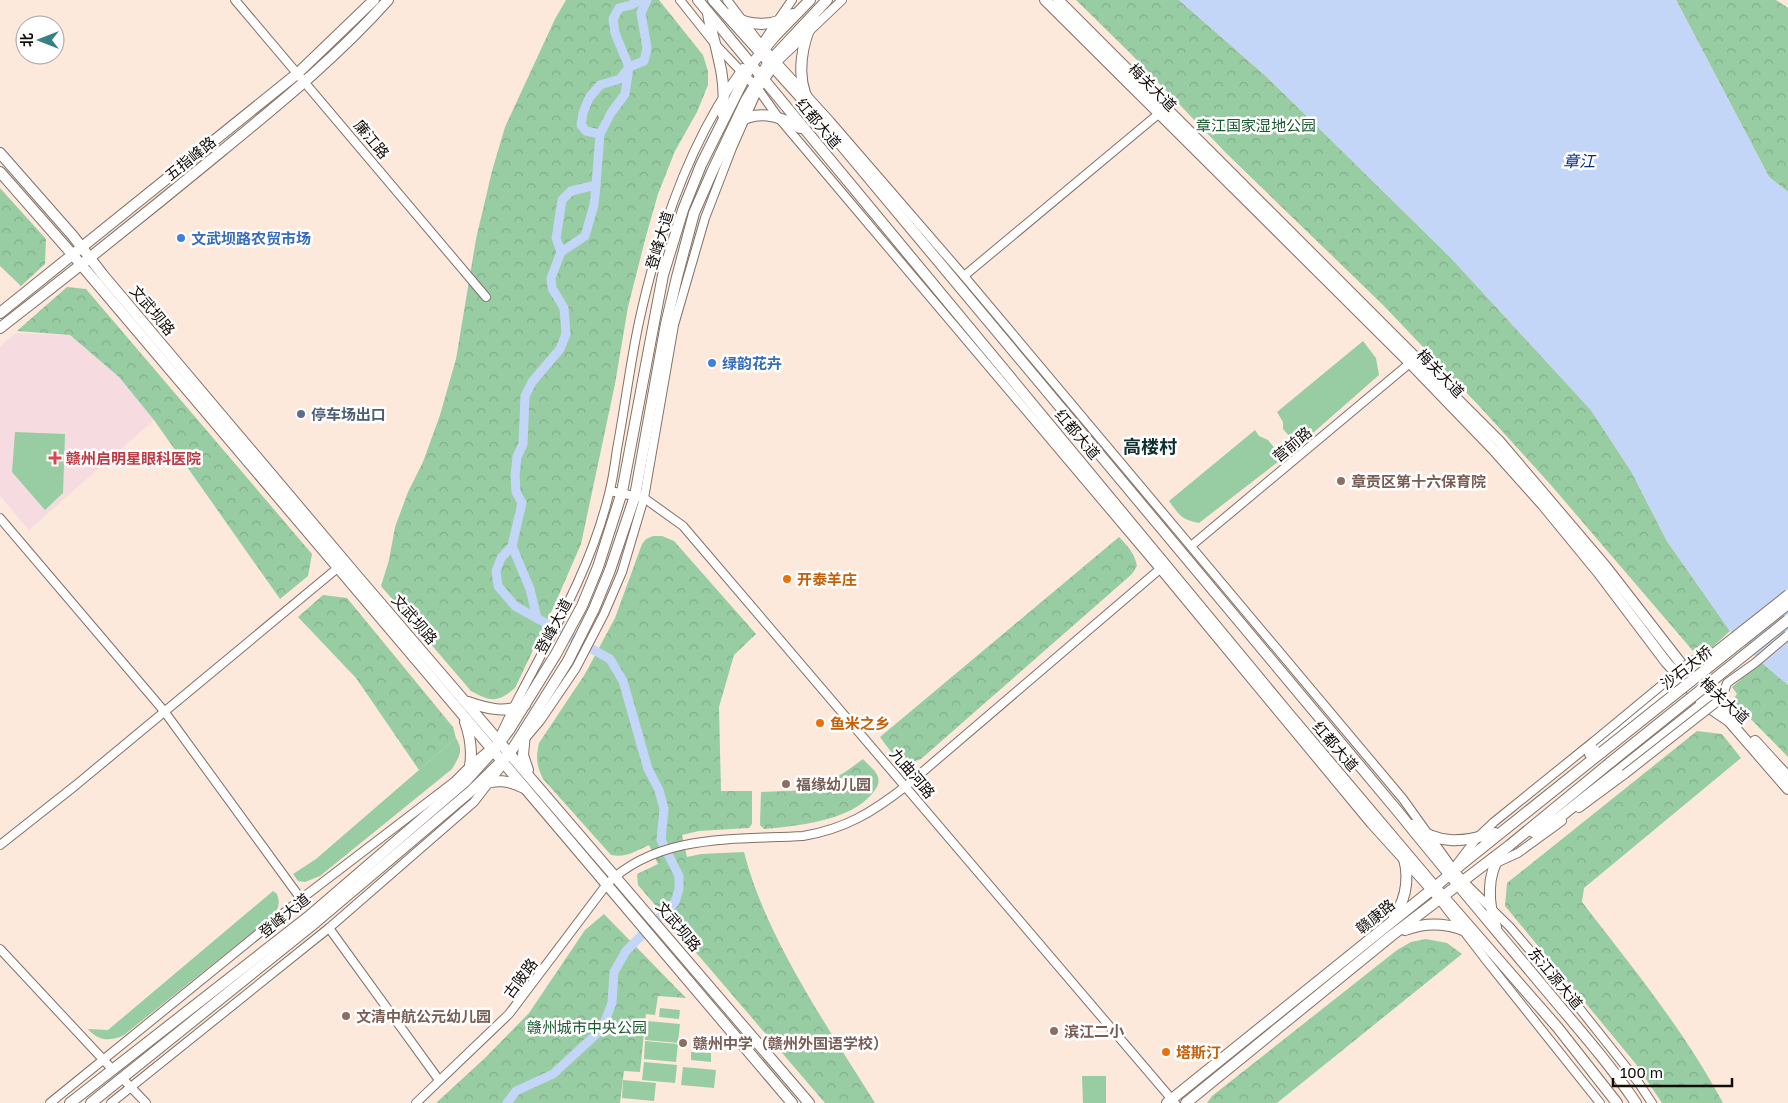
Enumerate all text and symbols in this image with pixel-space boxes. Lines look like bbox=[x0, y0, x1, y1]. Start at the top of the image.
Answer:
north arrow bbox=[15, 15, 65, 65]
text: 北 bbox=[18, 33, 35, 47]
street label: 梅关大道 bbox=[1125, 59, 1181, 115]
street label: 红都大道 bbox=[793, 94, 845, 152]
street label: 廉江路 bbox=[351, 116, 393, 162]
park label: 章江国家湿地公园 bbox=[1196, 116, 1316, 134]
street label: 五指峰路 bbox=[161, 132, 219, 184]
water label: 章江 bbox=[1563, 151, 1597, 171]
street label: 登峰大道 bbox=[642, 209, 676, 271]
place label: 文武坝路农贸市场 bbox=[191, 229, 311, 247]
marker: 文武坝路农贸市场 bbox=[175, 232, 187, 244]
street label: 文武坝路 bbox=[127, 281, 179, 339]
street label: 梅关大道 bbox=[1414, 345, 1468, 401]
place label: 绿韵花卉 bbox=[722, 354, 782, 372]
marker: 绿韵花卉 bbox=[706, 357, 718, 369]
place label: 停车场出口 bbox=[311, 405, 386, 423]
street label: 红都大道 bbox=[1052, 405, 1104, 463]
marker: 停车场出口 bbox=[295, 408, 307, 420]
street label: 营前路 bbox=[1269, 423, 1315, 465]
district label: 高楼村 bbox=[1123, 435, 1177, 457]
place label: 赣州启明星眼科医院 bbox=[66, 449, 201, 467]
marker: 赣州启明星眼科医院 bbox=[48, 451, 62, 465]
place label: 章贡区第十六保育院 bbox=[1351, 472, 1486, 490]
marker: 章贡区第十六保育院 bbox=[1335, 475, 1347, 487]
place label: 开泰羊庄 bbox=[797, 570, 857, 588]
marker: 开泰羊庄 bbox=[781, 573, 793, 585]
street label: 文武坝路 bbox=[389, 590, 441, 648]
street label: 登峰大道 bbox=[531, 595, 575, 657]
street label: 沙石大桥 bbox=[1657, 641, 1715, 693]
street label: 梅关大道 bbox=[1697, 673, 1753, 727]
place label: 鱼米之乡 bbox=[830, 714, 890, 732]
marker: 鱼米之乡 bbox=[814, 717, 826, 729]
street label: 红都大道 bbox=[1310, 717, 1362, 775]
street label: 九曲河路 bbox=[887, 744, 939, 802]
place label: 福缘幼儿园 bbox=[796, 775, 871, 793]
marker: 福缘幼儿园 bbox=[780, 778, 792, 790]
street label: 登峰大道 bbox=[255, 889, 313, 941]
street label: 赣康路 bbox=[1352, 895, 1398, 937]
street label: 文武坝路 bbox=[653, 897, 705, 955]
street label: 东江源大道 bbox=[1525, 943, 1587, 1013]
street label: 古陂路 bbox=[499, 955, 541, 1001]
place label: 文清中航公元幼儿园 bbox=[356, 1007, 491, 1025]
marker: 文清中航公元幼儿园 bbox=[340, 1010, 352, 1022]
park label: 赣州城市中央公园 bbox=[527, 1018, 647, 1036]
place label: 滨江二小 bbox=[1064, 1022, 1125, 1040]
marker: 滨江二小 bbox=[1048, 1025, 1060, 1037]
place label: 赣州中学（赣州外国语学校） bbox=[693, 1034, 888, 1052]
marker: 赣州中学（赣州外国语学校） bbox=[677, 1037, 689, 1049]
place label: 塔斯汀 bbox=[1176, 1043, 1221, 1061]
marker: 塔斯汀 bbox=[1160, 1046, 1172, 1058]
scale bar bbox=[1613, 1056, 1732, 1088]
text: 100 m bbox=[1620, 1063, 1663, 1081]

